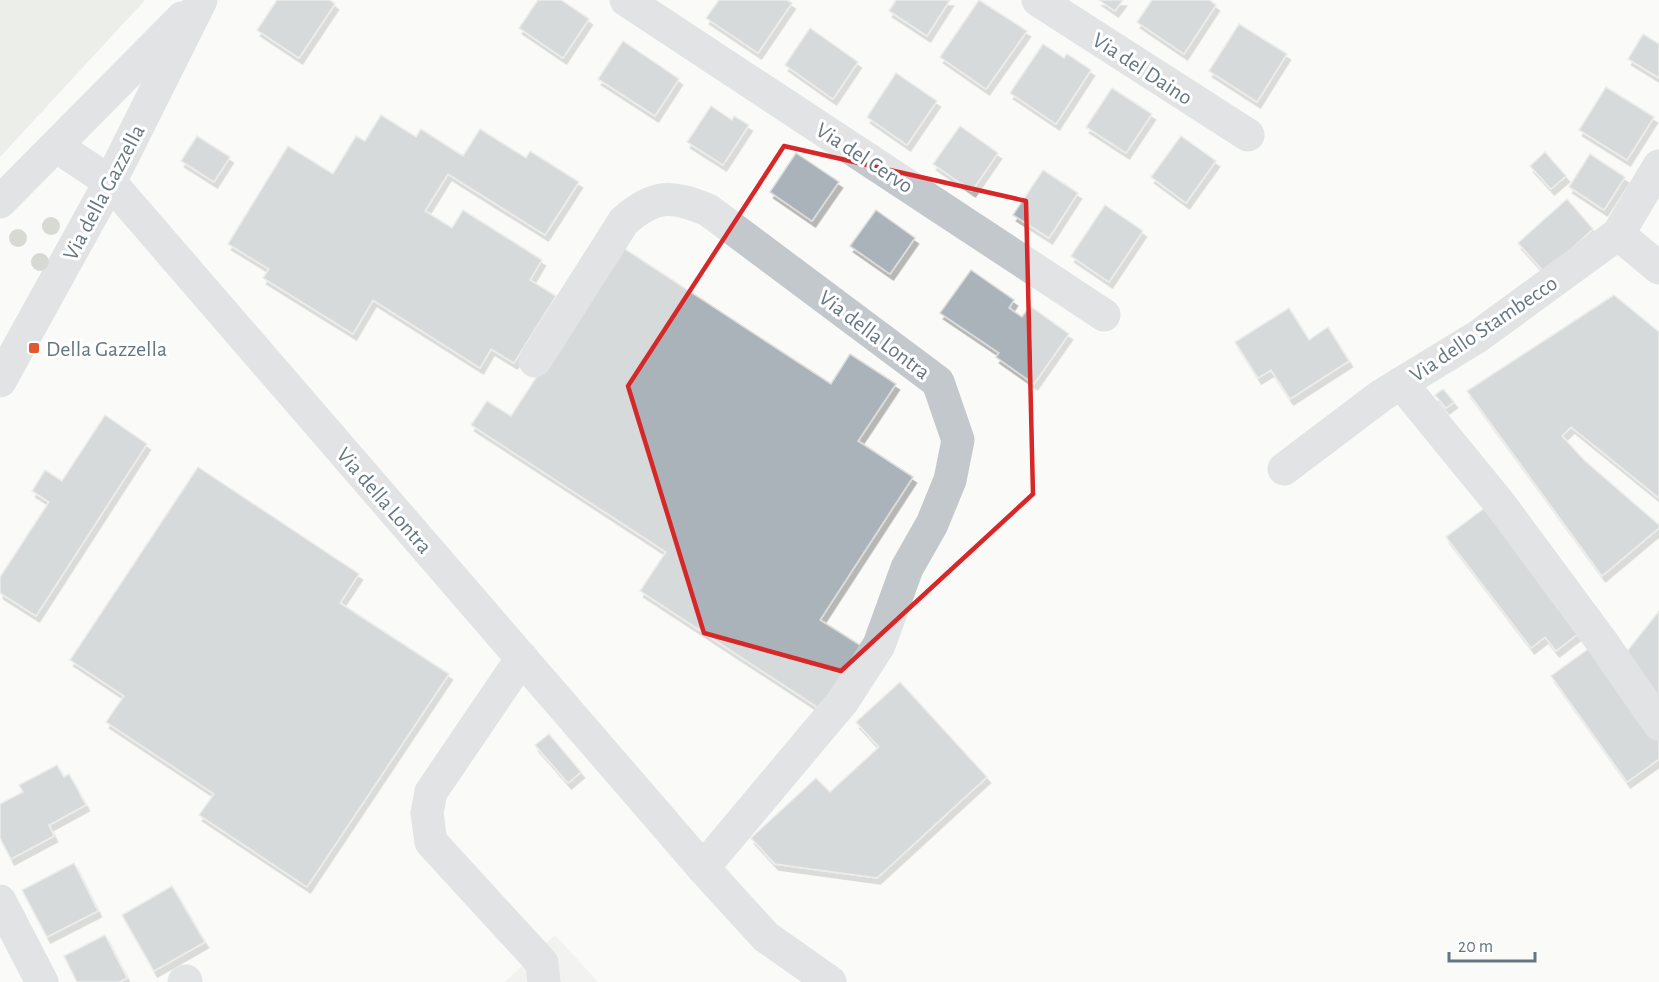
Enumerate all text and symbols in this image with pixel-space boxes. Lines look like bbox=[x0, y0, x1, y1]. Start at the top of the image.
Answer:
street label: Via del Daino bbox=[1089, 29, 1196, 109]
street label: Via del Cervo bbox=[812, 119, 917, 197]
street label: Via della Gazzella bbox=[59, 121, 149, 264]
street label: Via dello Stambecco bbox=[1406, 271, 1561, 386]
street label: Via della Lontra bbox=[815, 286, 934, 383]
place label: Della Gazzella bbox=[46, 338, 167, 360]
marker: Della Gazzella bbox=[27, 341, 41, 355]
street label: Via della Lontra bbox=[332, 443, 436, 558]
scale bar bbox=[1449, 925, 1534, 963]
text: 20 m bbox=[1458, 938, 1493, 956]

